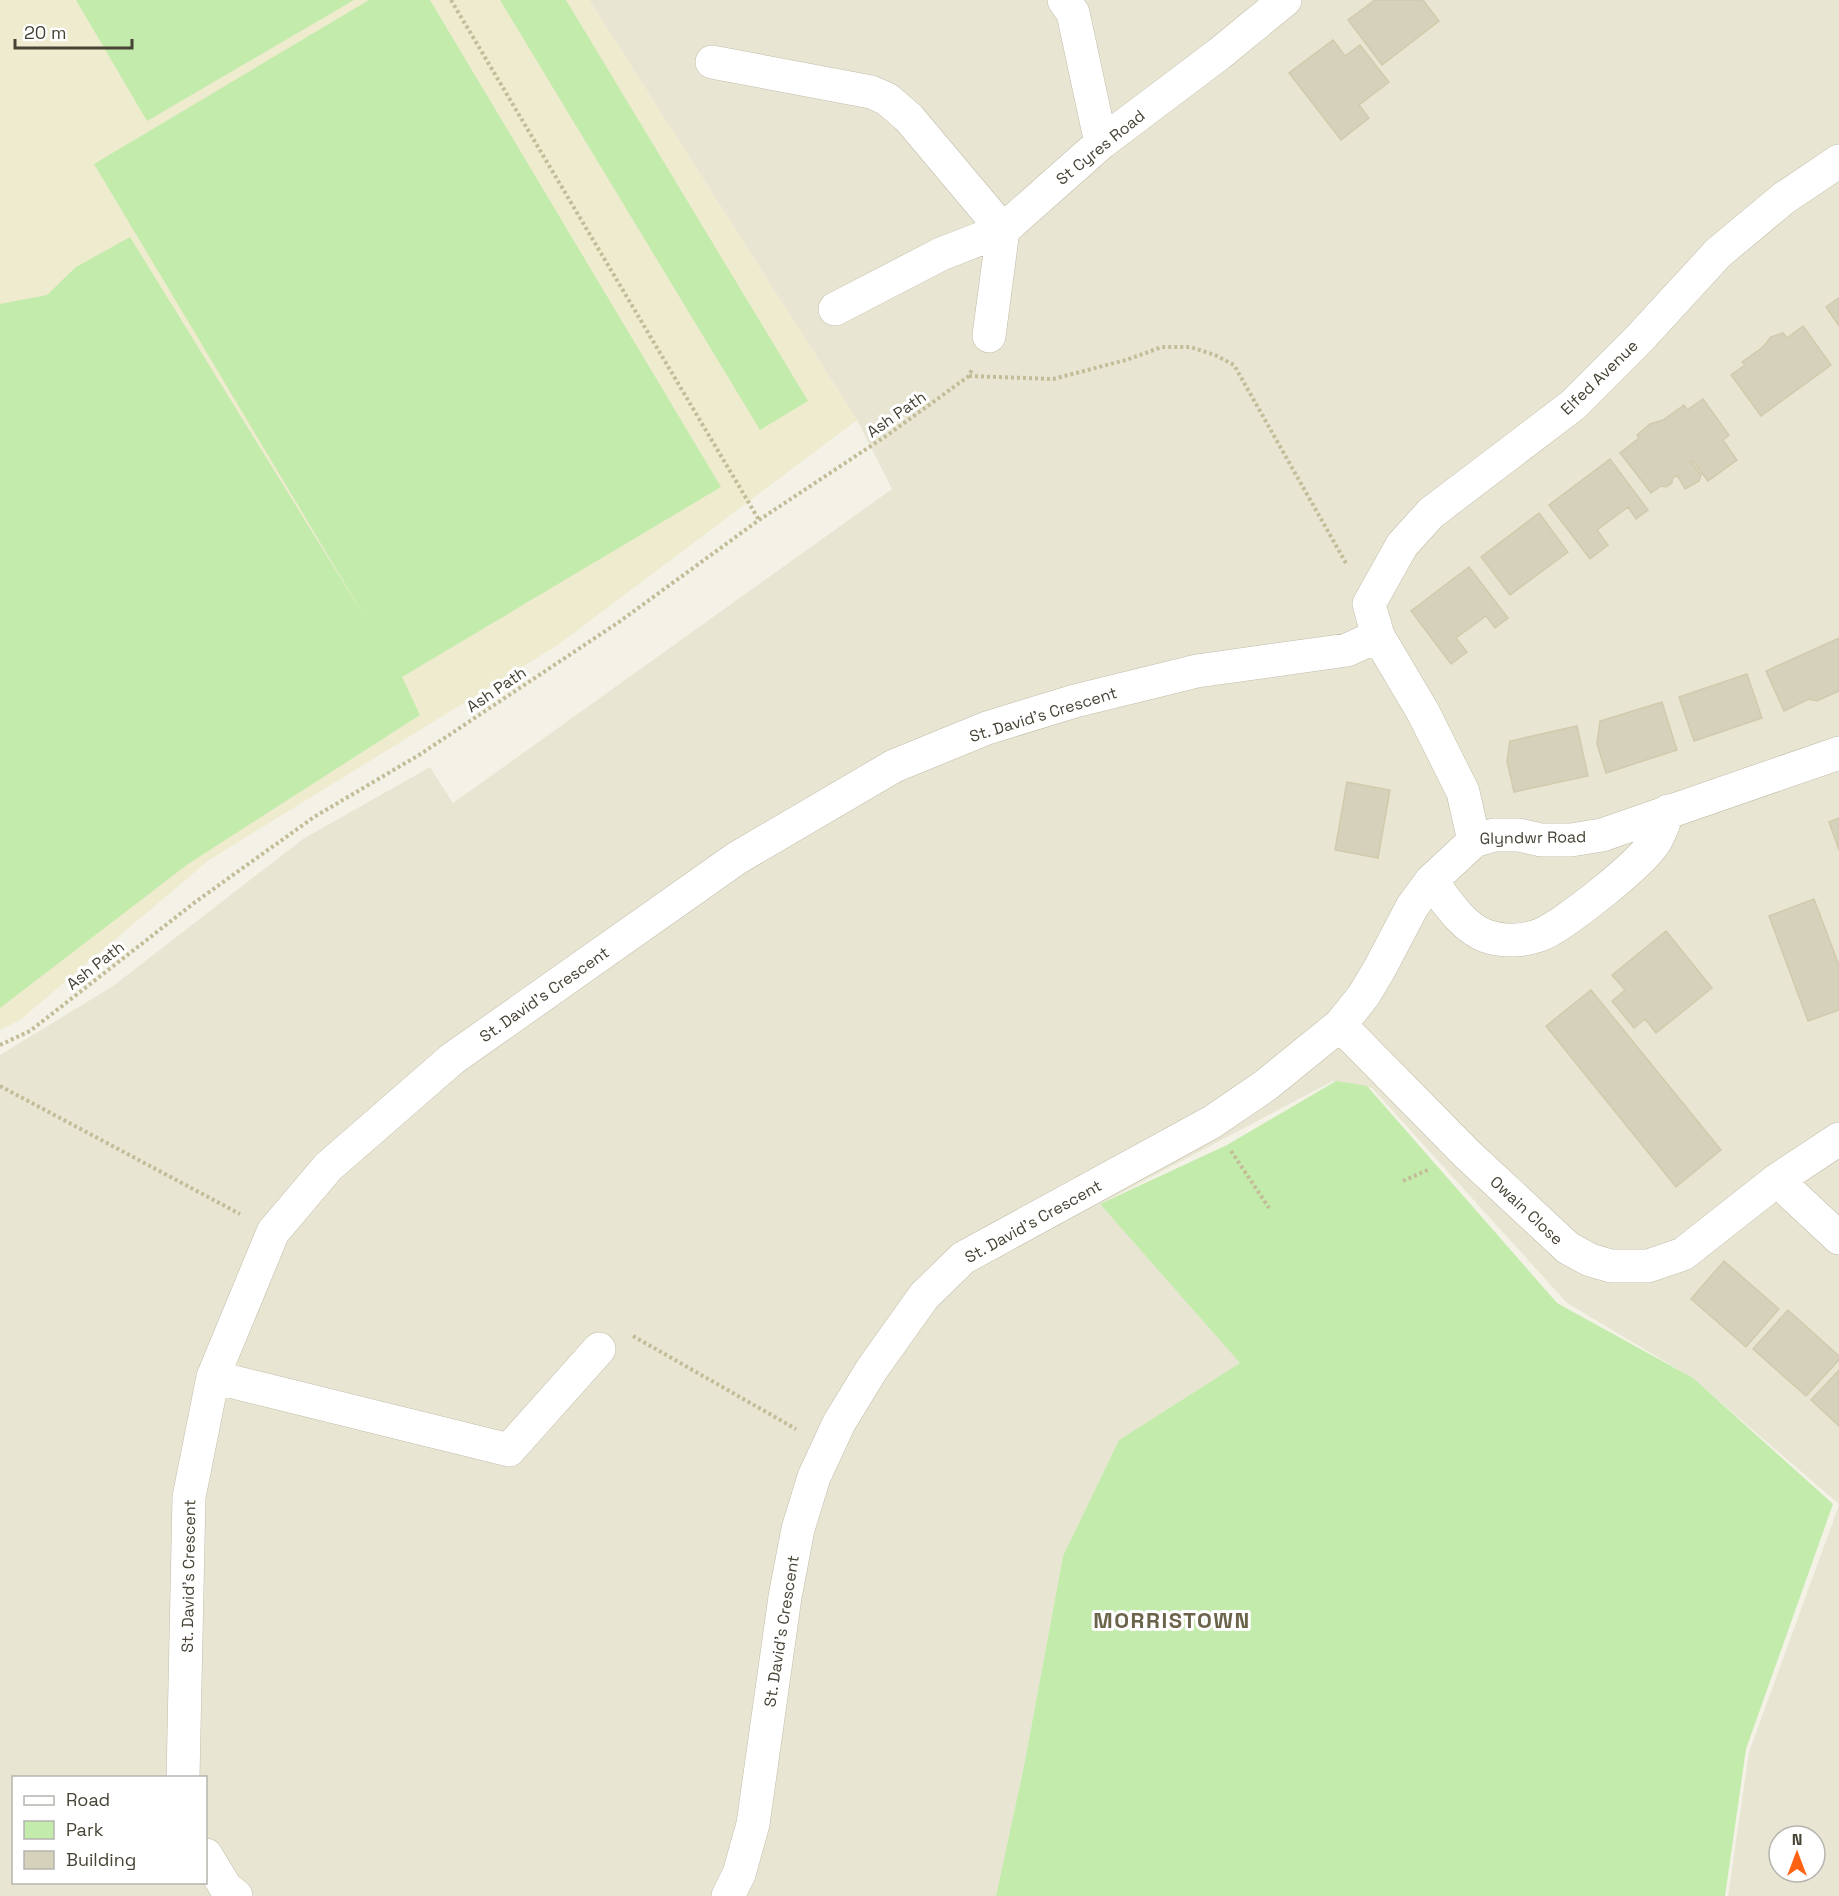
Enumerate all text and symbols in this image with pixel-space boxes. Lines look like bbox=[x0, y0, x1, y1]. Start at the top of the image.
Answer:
scale bar bbox=[15, 12, 132, 50]
text: 20 m bbox=[24, 21, 67, 44]
street label: St Cyres Road bbox=[1052, 105, 1149, 190]
street label: Elfed Avenue bbox=[1556, 335, 1643, 420]
street label: Ash Path bbox=[863, 386, 930, 442]
street label: Ash Path bbox=[462, 662, 530, 717]
street label: St. David's Crescent bbox=[967, 682, 1120, 747]
street label: Glyndwr Road bbox=[1480, 826, 1586, 849]
street label: Ash Path bbox=[62, 936, 128, 995]
street label: St. David's Crescent bbox=[475, 942, 613, 1047]
street label: Owain Close bbox=[1486, 1171, 1568, 1250]
street label: St. David's Crescent bbox=[961, 1175, 1105, 1268]
street label: St. David's Crescent bbox=[177, 1499, 200, 1653]
street label: St. David's Crescent bbox=[759, 1554, 804, 1709]
district label: MORRISTOWN bbox=[1093, 1606, 1251, 1634]
legend bbox=[12, 1776, 207, 1884]
text: Road bbox=[66, 1788, 110, 1811]
text: Park bbox=[66, 1818, 104, 1841]
north arrow bbox=[1767, 1824, 1827, 1884]
text: N bbox=[1792, 1829, 1802, 1850]
text: Building bbox=[66, 1848, 136, 1871]

